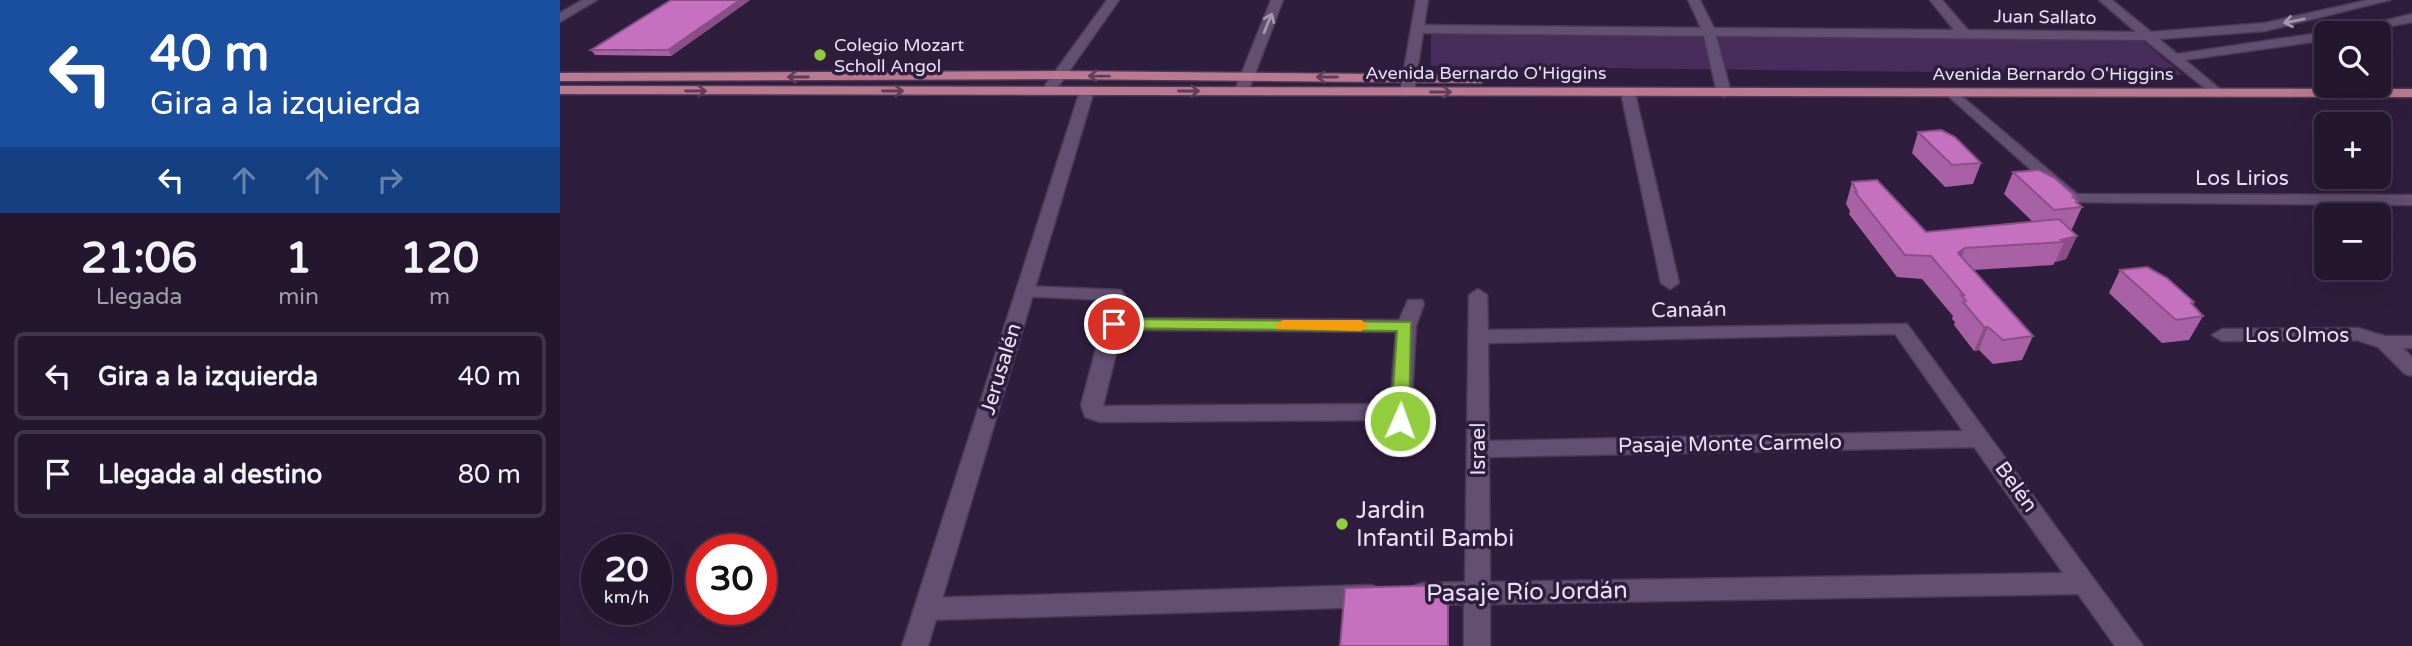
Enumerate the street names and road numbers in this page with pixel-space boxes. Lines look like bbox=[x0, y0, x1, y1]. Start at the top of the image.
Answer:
street label: Juan Sallato bbox=[1993, 5, 2097, 29]
street label: Avenida Bernardo O'Higgins bbox=[1365, 62, 1607, 84]
street label: Avenida Bernardo O'Higgins bbox=[1932, 63, 2174, 85]
street label: Los Lirios bbox=[2195, 166, 2289, 191]
street label: Canaán bbox=[1651, 297, 1727, 323]
street label: Jerusalén bbox=[975, 320, 1027, 418]
street label: Los Olmos bbox=[2245, 323, 2349, 348]
street label: Israel bbox=[1466, 423, 1491, 475]
street label: Pasaje Monte Carmelo bbox=[1618, 430, 1842, 458]
street label: Belén bbox=[1989, 457, 2043, 517]
street label: Pasaje Río Jordán bbox=[1426, 576, 1628, 608]

